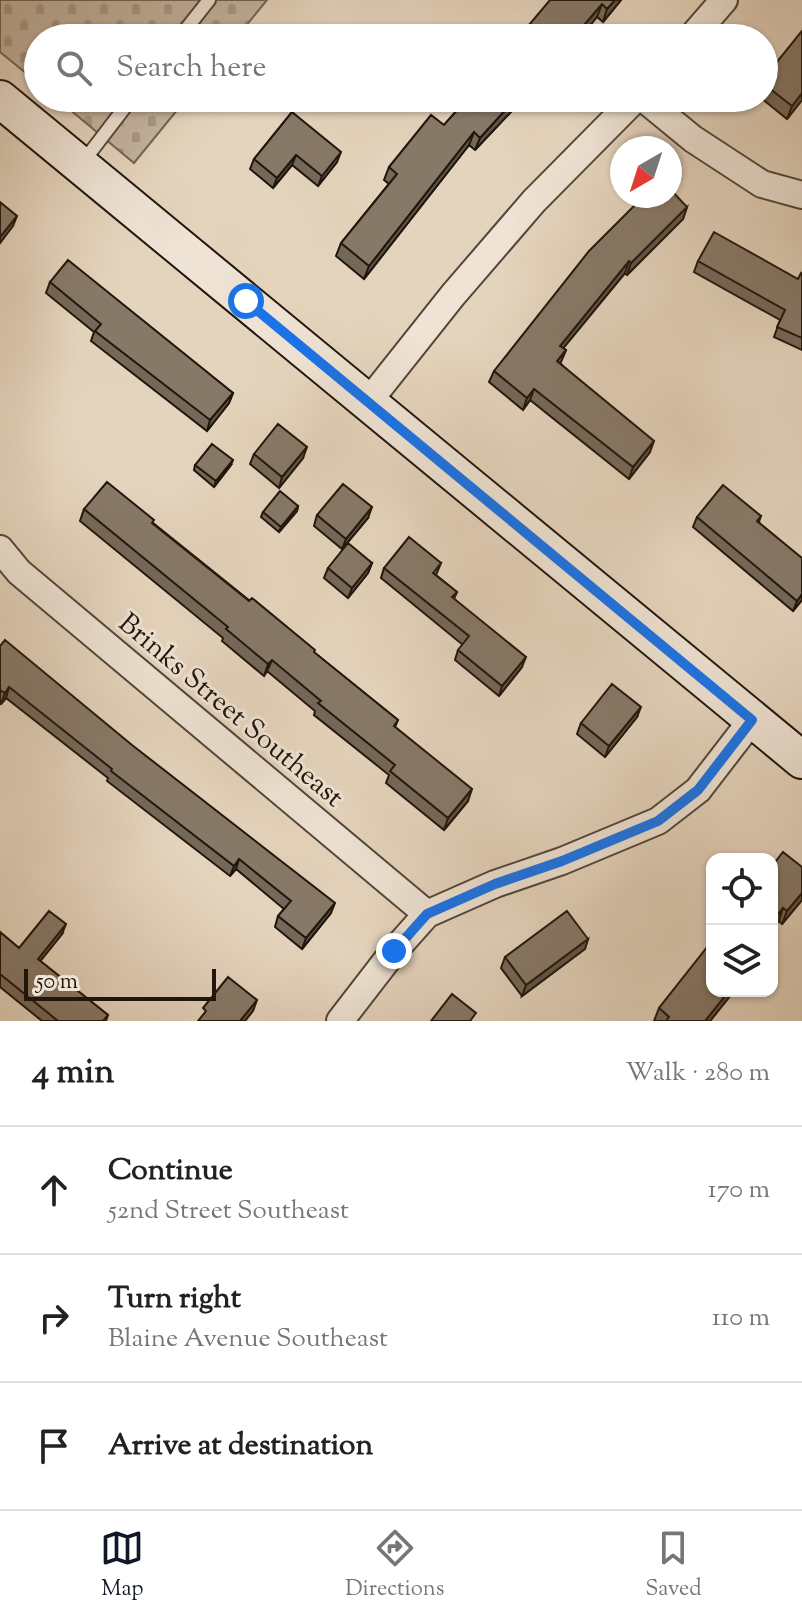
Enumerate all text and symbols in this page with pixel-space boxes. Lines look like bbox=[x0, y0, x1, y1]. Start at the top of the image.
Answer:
search box bbox=[24, 24, 778, 112]
icon: search bbox=[52, 46, 96, 90]
text: Search here bbox=[116, 47, 266, 90]
north arrow bbox=[610, 136, 682, 208]
route start bbox=[228, 283, 264, 319]
street label: Brinks Street Southeast bbox=[109, 605, 352, 818]
map controls bbox=[706, 853, 778, 997]
button: locate bbox=[706, 853, 778, 925]
button: layers bbox=[706, 925, 778, 997]
route end bbox=[376, 933, 412, 969]
scale bar bbox=[24, 965, 216, 1001]
text: 50 m bbox=[36, 967, 78, 999]
text: 4 min bbox=[32, 1049, 114, 1098]
text: Walk · 280 m bbox=[625, 1055, 770, 1092]
text: Continue bbox=[108, 1150, 233, 1193]
icon: ahead bbox=[32, 1168, 76, 1212]
text: 170 m bbox=[708, 1172, 770, 1209]
text: 52nd Street Southeast bbox=[108, 1193, 349, 1230]
text: Turn right bbox=[108, 1278, 241, 1321]
icon: right bbox=[32, 1296, 76, 1340]
text: 110 m bbox=[712, 1300, 770, 1337]
text: Blaine Avenue Southeast bbox=[108, 1321, 388, 1358]
icon: arrive bbox=[32, 1424, 76, 1468]
text: Arrive at destination bbox=[108, 1425, 373, 1468]
tab: Map bbox=[100, 1526, 144, 1606]
tab: Directions bbox=[345, 1526, 444, 1606]
tab: Saved bbox=[645, 1526, 702, 1606]

